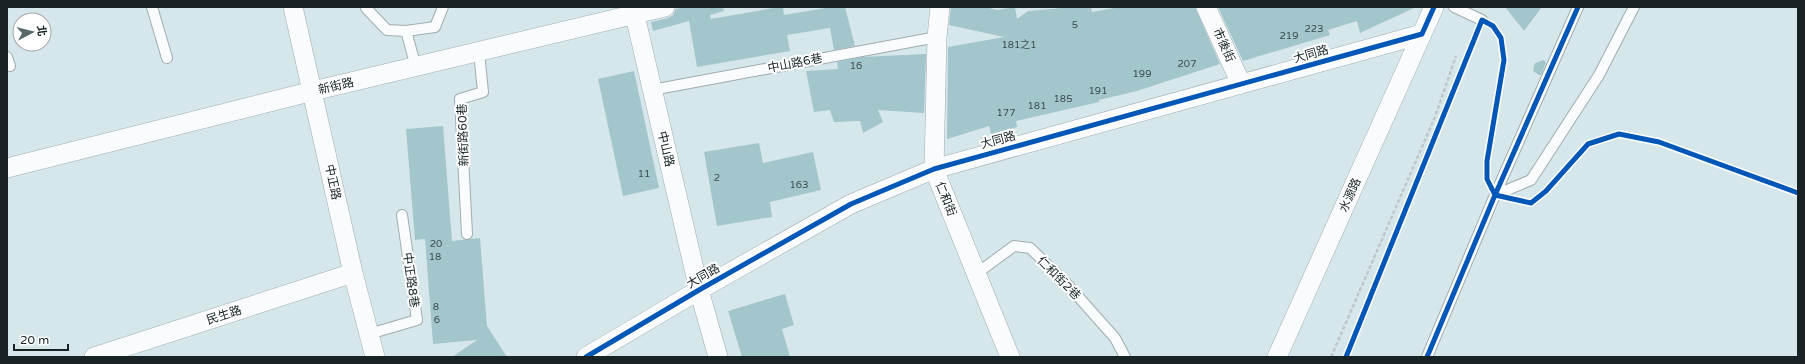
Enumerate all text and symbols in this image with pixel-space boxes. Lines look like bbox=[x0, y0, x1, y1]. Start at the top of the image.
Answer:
north arrow bbox=[12, 12, 52, 52]
house number: 5 bbox=[1072, 19, 1078, 31]
house number: 223 bbox=[1305, 23, 1323, 35]
text: 北 bbox=[34, 25, 49, 37]
street label: 市後街 bbox=[1210, 26, 1238, 64]
house number: 219 bbox=[1280, 30, 1298, 42]
house number: 181之1 bbox=[1001, 39, 1037, 51]
street label: 大同路 bbox=[1292, 42, 1330, 66]
street label: 中山路6巷 bbox=[766, 51, 824, 75]
house number: 207 bbox=[1178, 58, 1196, 70]
house number: 16 bbox=[850, 60, 862, 72]
house number: 199 bbox=[1133, 68, 1151, 80]
street label: 新街路 bbox=[317, 75, 355, 97]
house number: 191 bbox=[1089, 85, 1107, 97]
house number: 185 bbox=[1054, 93, 1072, 105]
house number: 181 bbox=[1028, 100, 1046, 112]
street label: 新街路60巷 bbox=[455, 103, 471, 167]
house number: 177 bbox=[997, 107, 1015, 119]
street label: 大同路 bbox=[979, 129, 1017, 151]
street label: 中山路 bbox=[655, 130, 677, 168]
street label: 中正路 bbox=[322, 163, 344, 201]
house number: 11 bbox=[638, 168, 650, 180]
house number: 2 bbox=[714, 172, 720, 184]
street label: 水源路 bbox=[1336, 176, 1364, 214]
house number: 163 bbox=[790, 179, 808, 191]
street label: 仁和街 bbox=[933, 180, 959, 218]
house number: 20 bbox=[430, 238, 442, 250]
house number: 18 bbox=[429, 251, 441, 263]
street label: 中正路8巷 bbox=[400, 252, 422, 308]
street label: 仁和街2巷 bbox=[1034, 253, 1084, 303]
street label: 大同路 bbox=[684, 261, 722, 291]
house number: 8 bbox=[433, 301, 439, 313]
street label: 民生路 bbox=[205, 303, 243, 327]
house number: 6 bbox=[434, 314, 440, 326]
scale bar bbox=[14, 326, 68, 352]
text: 20 m bbox=[20, 333, 49, 347]

